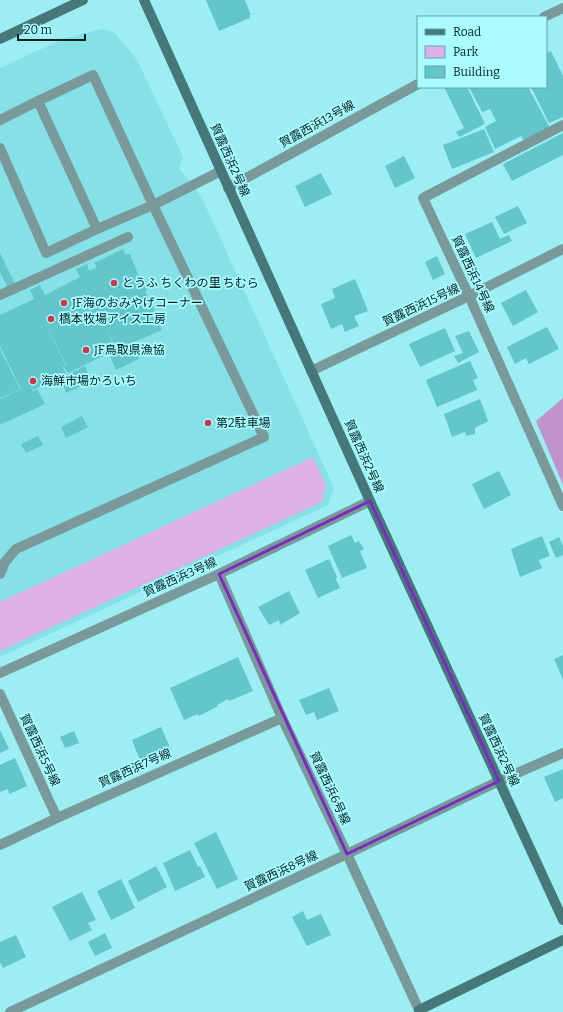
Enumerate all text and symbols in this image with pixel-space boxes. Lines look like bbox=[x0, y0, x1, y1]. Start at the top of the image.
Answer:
scale bar bbox=[18, 16, 85, 42]
legend bbox=[417, 16, 547, 88]
text: 20 m bbox=[24, 23, 53, 37]
text: Road bbox=[453, 25, 481, 39]
text: Park bbox=[453, 45, 479, 59]
text: Building bbox=[453, 65, 500, 79]
street label: 賀露西浜13号線 bbox=[277, 98, 357, 150]
street label: 賀露西浜2号線 bbox=[208, 121, 252, 199]
street label: 賀露西浜14号線 bbox=[449, 233, 497, 315]
place label: とうふ ちくわの里 ちむら bbox=[122, 276, 259, 290]
marker: とうふ ちくわの里 ちむら bbox=[109, 278, 119, 288]
street label: 賀露西浜15号線 bbox=[380, 281, 462, 329]
place label: JF海のおみやげコーナー bbox=[71, 296, 203, 310]
marker: JF海のおみやげコーナー bbox=[59, 298, 69, 308]
place label: 橋本牧場アイス工房 bbox=[59, 312, 166, 326]
marker: 橋本牧場アイス工房 bbox=[46, 314, 56, 324]
place label: JF鳥取県漁協 bbox=[93, 343, 165, 357]
marker: JF鳥取県漁協 bbox=[81, 345, 91, 355]
place label: 海鮮市場かろいち bbox=[41, 374, 137, 388]
marker: 海鮮市場かろいち bbox=[28, 376, 38, 386]
place label: 第2駐車場 bbox=[216, 416, 271, 430]
street label: 賀露西浜2号線 bbox=[342, 417, 386, 495]
marker: 第2駐車場 bbox=[203, 418, 213, 428]
street label: 賀露西浜3号線 bbox=[141, 555, 219, 599]
street label: 賀露西浜2号線 bbox=[476, 711, 522, 789]
street label: 賀露西浜5号線 bbox=[17, 712, 63, 788]
street label: 賀露西浜7号線 bbox=[97, 746, 173, 790]
street label: 賀露西浜6号線 bbox=[307, 749, 353, 827]
street label: 賀露西浜8号線 bbox=[242, 848, 320, 894]

